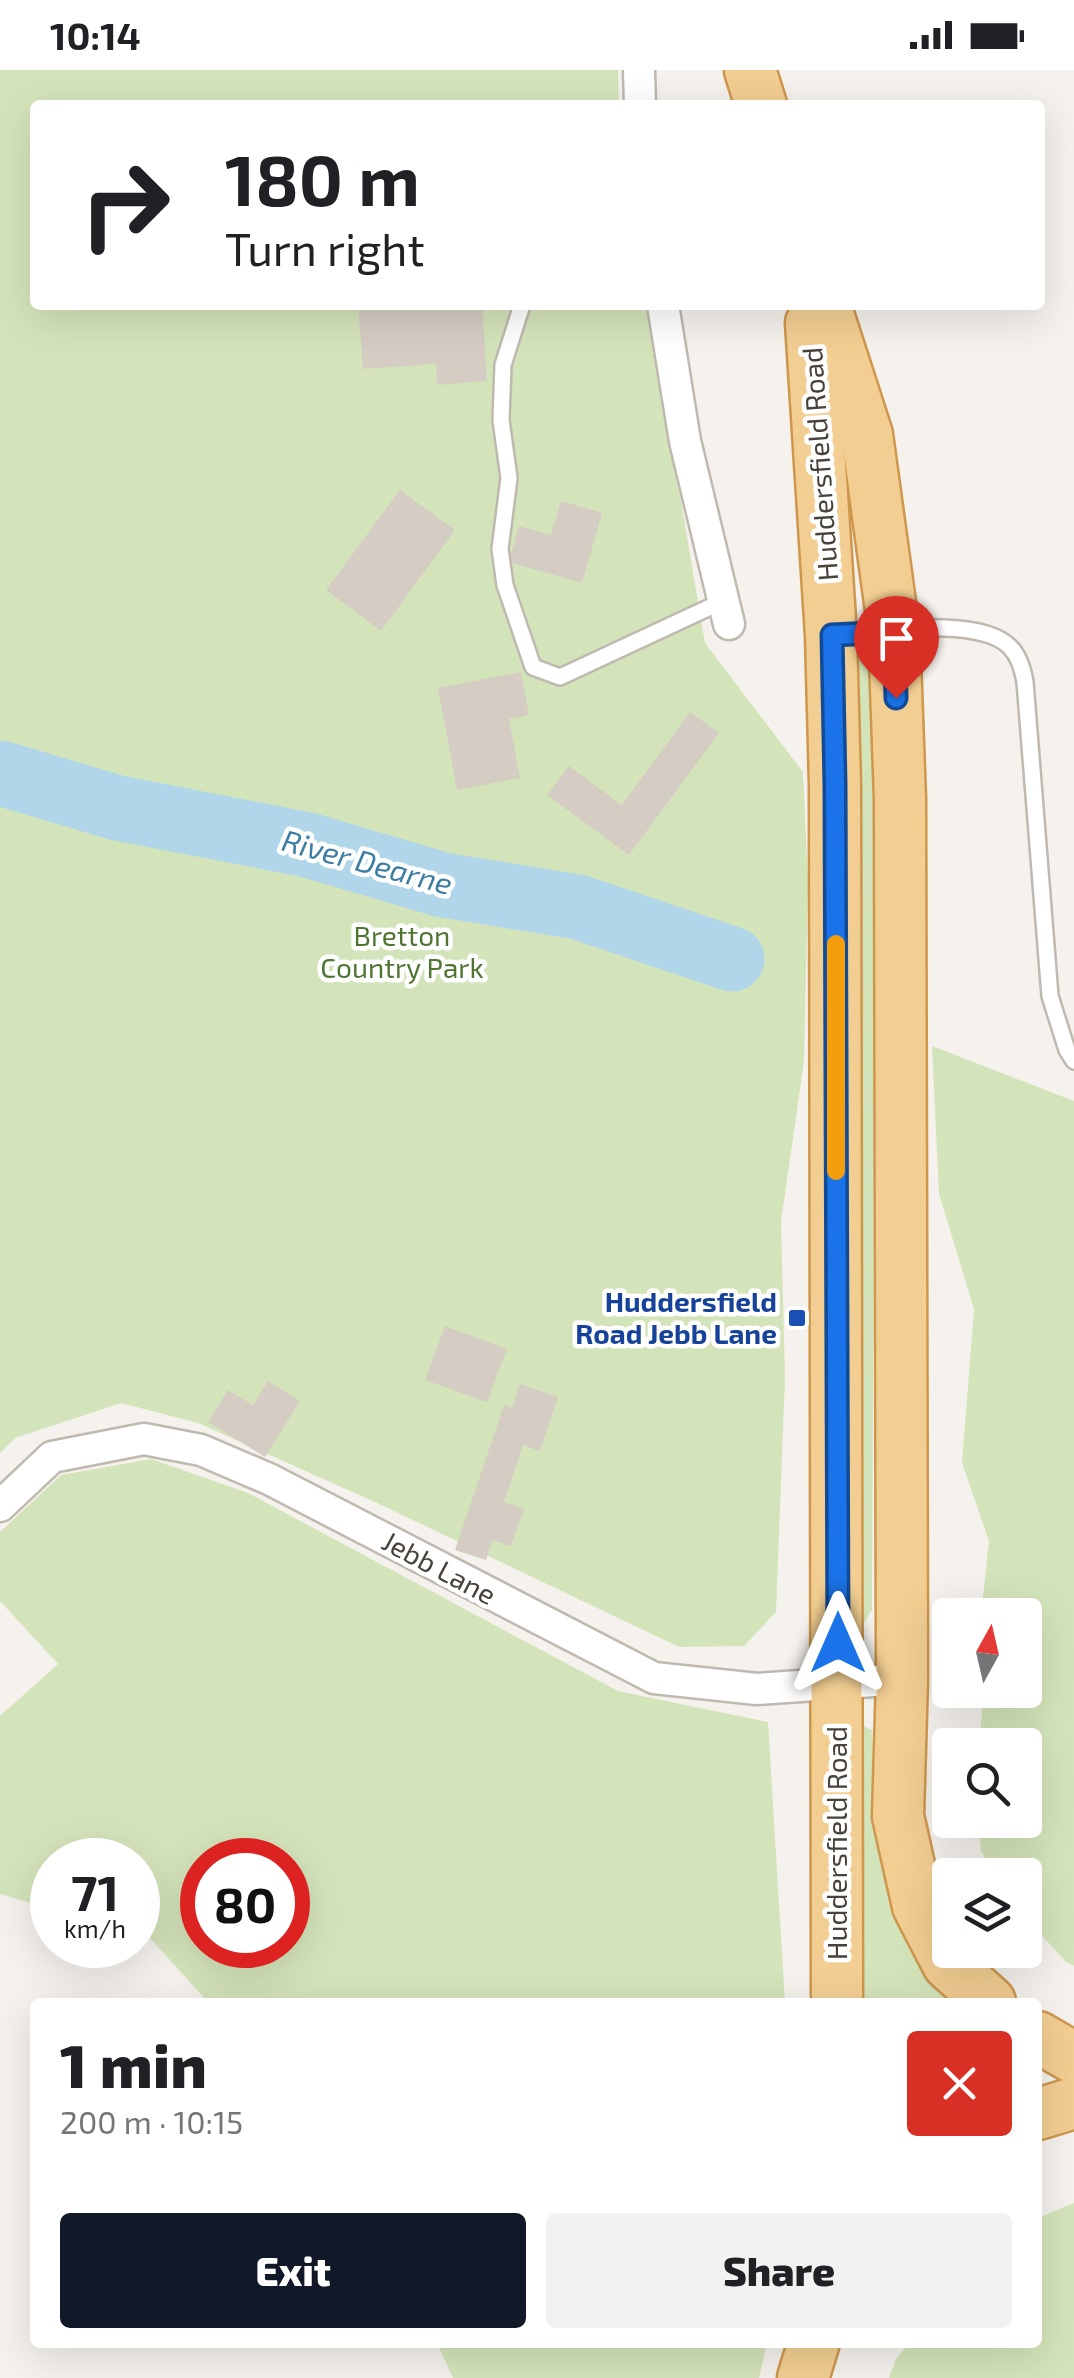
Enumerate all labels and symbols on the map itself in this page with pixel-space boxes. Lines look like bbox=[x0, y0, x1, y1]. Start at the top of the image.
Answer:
street label: Huddersfield Road bbox=[794, 346, 844, 582]
pin bbox=[854, 596, 939, 699]
water label: River Dearne bbox=[279, 821, 456, 901]
park label: Bretton Country Park bbox=[320, 918, 484, 984]
place label: Huddersfield Road Jebb Lane bbox=[575, 1284, 777, 1350]
marker: Huddersfield Road Jebb Lane bbox=[786, 1307, 808, 1329]
street label: Jebb Lane bbox=[377, 1523, 502, 1611]
position arrow bbox=[786, 1591, 890, 1695]
north arrow bbox=[932, 1598, 1042, 1708]
street label: Huddersfield Road bbox=[819, 1726, 853, 1960]
speed limit sign: 80 bbox=[180, 1838, 310, 1968]

